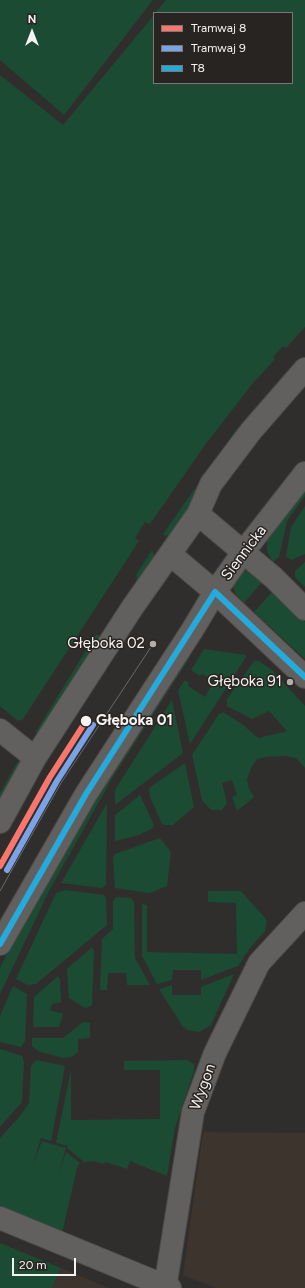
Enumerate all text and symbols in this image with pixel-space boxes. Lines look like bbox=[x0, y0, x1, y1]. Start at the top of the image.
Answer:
north arrow bbox=[12, 12, 52, 52]
legend bbox=[153, 12, 293, 84]
text: N bbox=[28, 13, 36, 26]
text: Tramwaj 8 bbox=[191, 21, 246, 35]
text: Tramwaj 9 bbox=[191, 41, 246, 55]
text: T8 bbox=[191, 61, 205, 75]
street label: Siennicka bbox=[218, 522, 270, 584]
place label: Głęboka 02 bbox=[67, 635, 145, 653]
marker: Głęboka 02 bbox=[148, 639, 158, 649]
place label: Głęboka 91 bbox=[208, 673, 282, 691]
marker: Głęboka 91 bbox=[285, 677, 295, 687]
place label: Głęboka 01 bbox=[96, 712, 173, 730]
marker: Głęboka 01 bbox=[79, 714, 93, 728]
street label: Wygon bbox=[186, 1061, 220, 1113]
scale bar bbox=[14, 1250, 78, 1276]
text: 20 m bbox=[19, 1258, 47, 1272]

